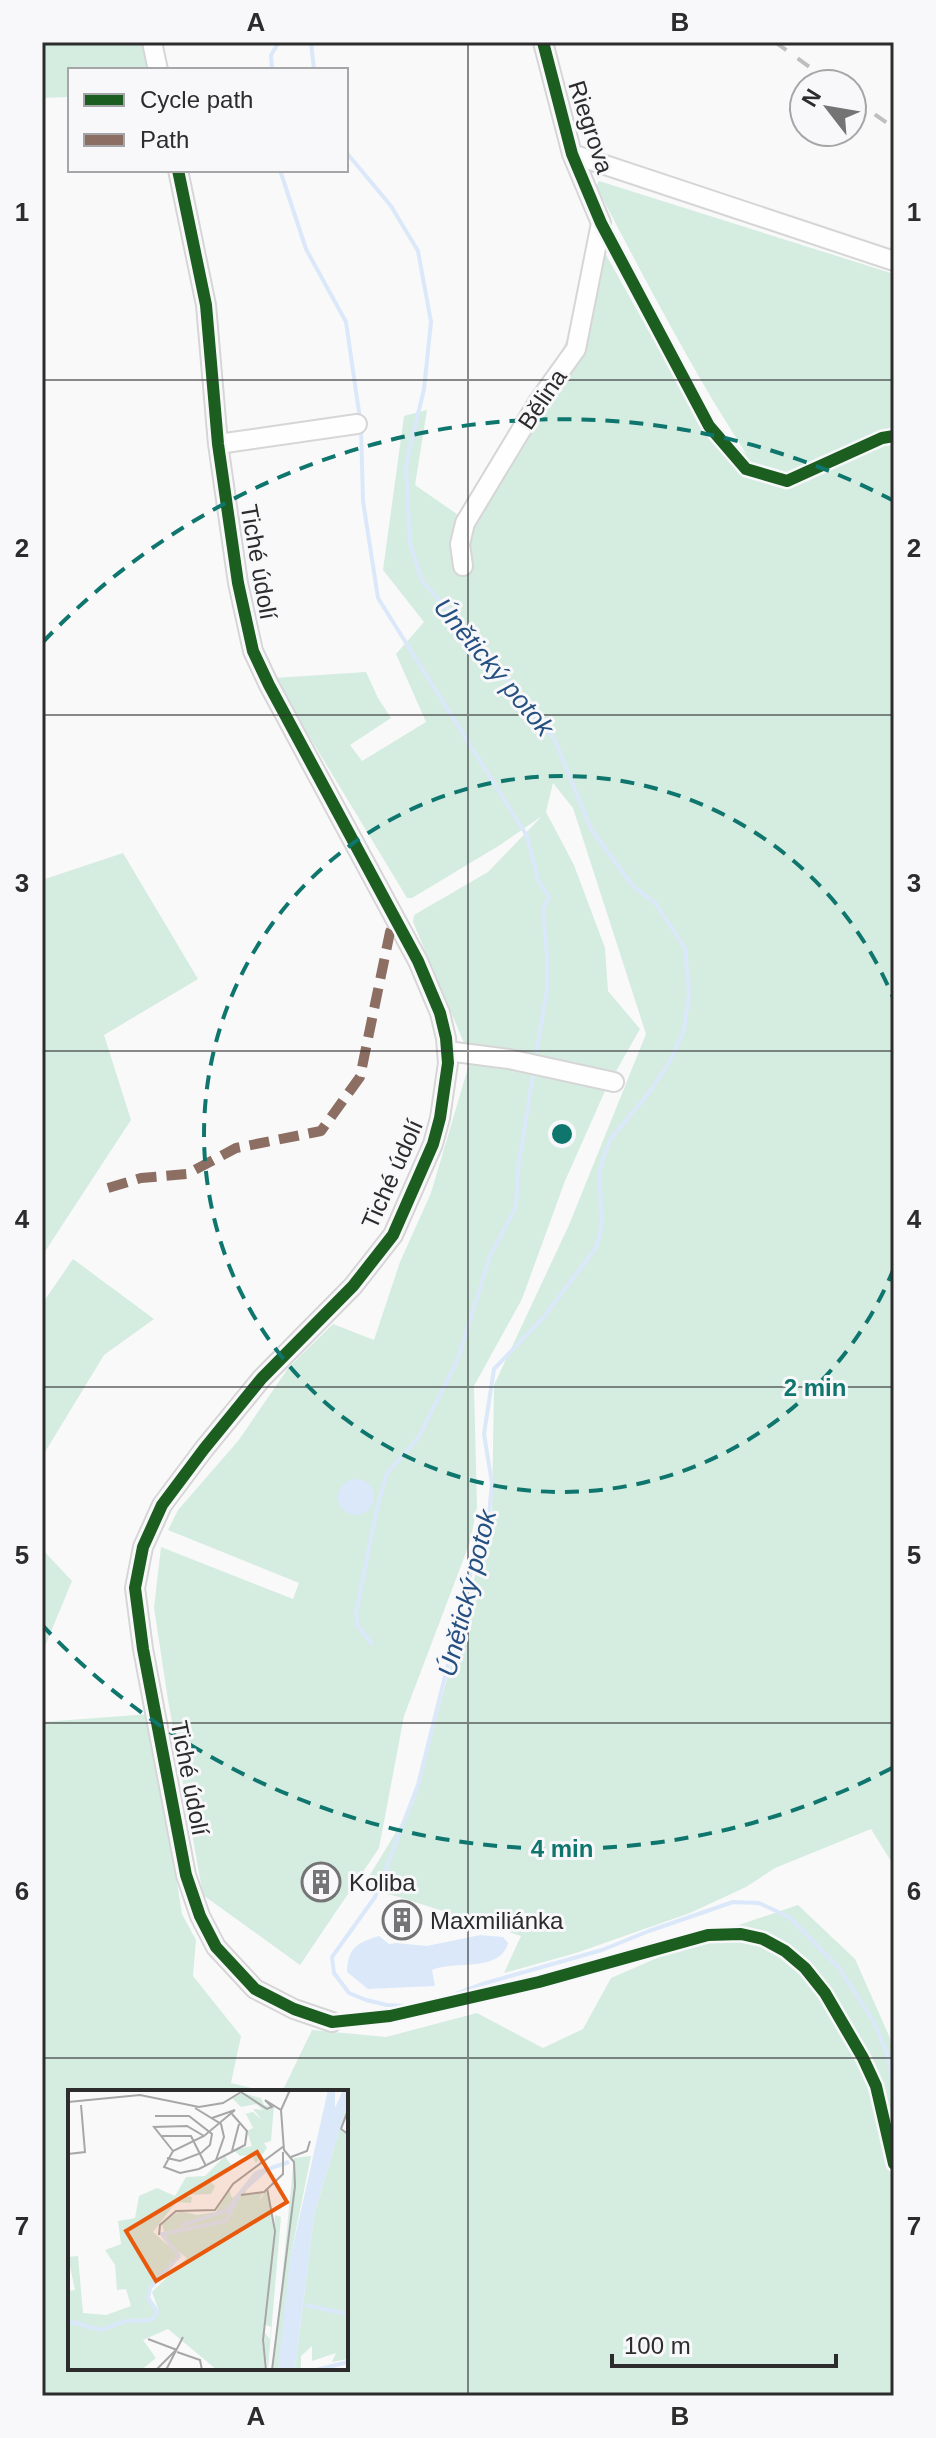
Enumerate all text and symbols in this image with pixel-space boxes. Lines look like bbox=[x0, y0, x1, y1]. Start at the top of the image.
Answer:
text: A bbox=[247, 7, 266, 37]
text: B bbox=[671, 7, 689, 37]
legend bbox=[68, 68, 348, 172]
north arrow bbox=[788, 68, 868, 148]
street label: Riegrova bbox=[563, 77, 619, 177]
text: N bbox=[796, 85, 826, 111]
text: Cycle path bbox=[140, 86, 253, 113]
text: Path bbox=[140, 126, 189, 153]
text: 1 bbox=[15, 197, 29, 227]
text: 1 bbox=[907, 197, 921, 227]
street label: Bělina bbox=[512, 363, 572, 434]
street label: Tiché údolí bbox=[236, 502, 282, 622]
text: 2 bbox=[15, 533, 29, 563]
text: 2 bbox=[907, 533, 921, 563]
water label: Únětický potok bbox=[428, 592, 562, 743]
text: 3 bbox=[15, 868, 29, 898]
text: 3 bbox=[907, 868, 921, 898]
street label: Tiché údolí bbox=[356, 1115, 428, 1233]
centre of rings bbox=[548, 1120, 576, 1148]
text: 4 bbox=[15, 1204, 30, 1234]
text: 4 bbox=[907, 1204, 922, 1234]
text: 2 min bbox=[784, 1374, 846, 1401]
water label: Únětický potok bbox=[432, 1505, 503, 1679]
text: 5 bbox=[15, 1540, 29, 1570]
text: 5 bbox=[907, 1540, 921, 1570]
street label: Tiché údolí bbox=[166, 1718, 214, 1838]
text: 4 min bbox=[531, 1835, 593, 1862]
building icon: Koliba bbox=[300, 1861, 342, 1903]
place label: Koliba bbox=[349, 1869, 416, 1896]
text: 6 bbox=[15, 1876, 29, 1906]
text: 6 bbox=[907, 1876, 921, 1906]
building icon: Maxmiliánka bbox=[381, 1899, 423, 1941]
place label: Maxmiliánka bbox=[430, 1907, 564, 1934]
inset map bbox=[68, 2090, 348, 2370]
text: 7 bbox=[15, 2211, 29, 2241]
text: 7 bbox=[907, 2211, 921, 2241]
scale bar bbox=[612, 2318, 836, 2368]
text: 100 m bbox=[624, 2332, 691, 2359]
text: A bbox=[247, 2401, 266, 2431]
text: B bbox=[671, 2401, 689, 2431]

